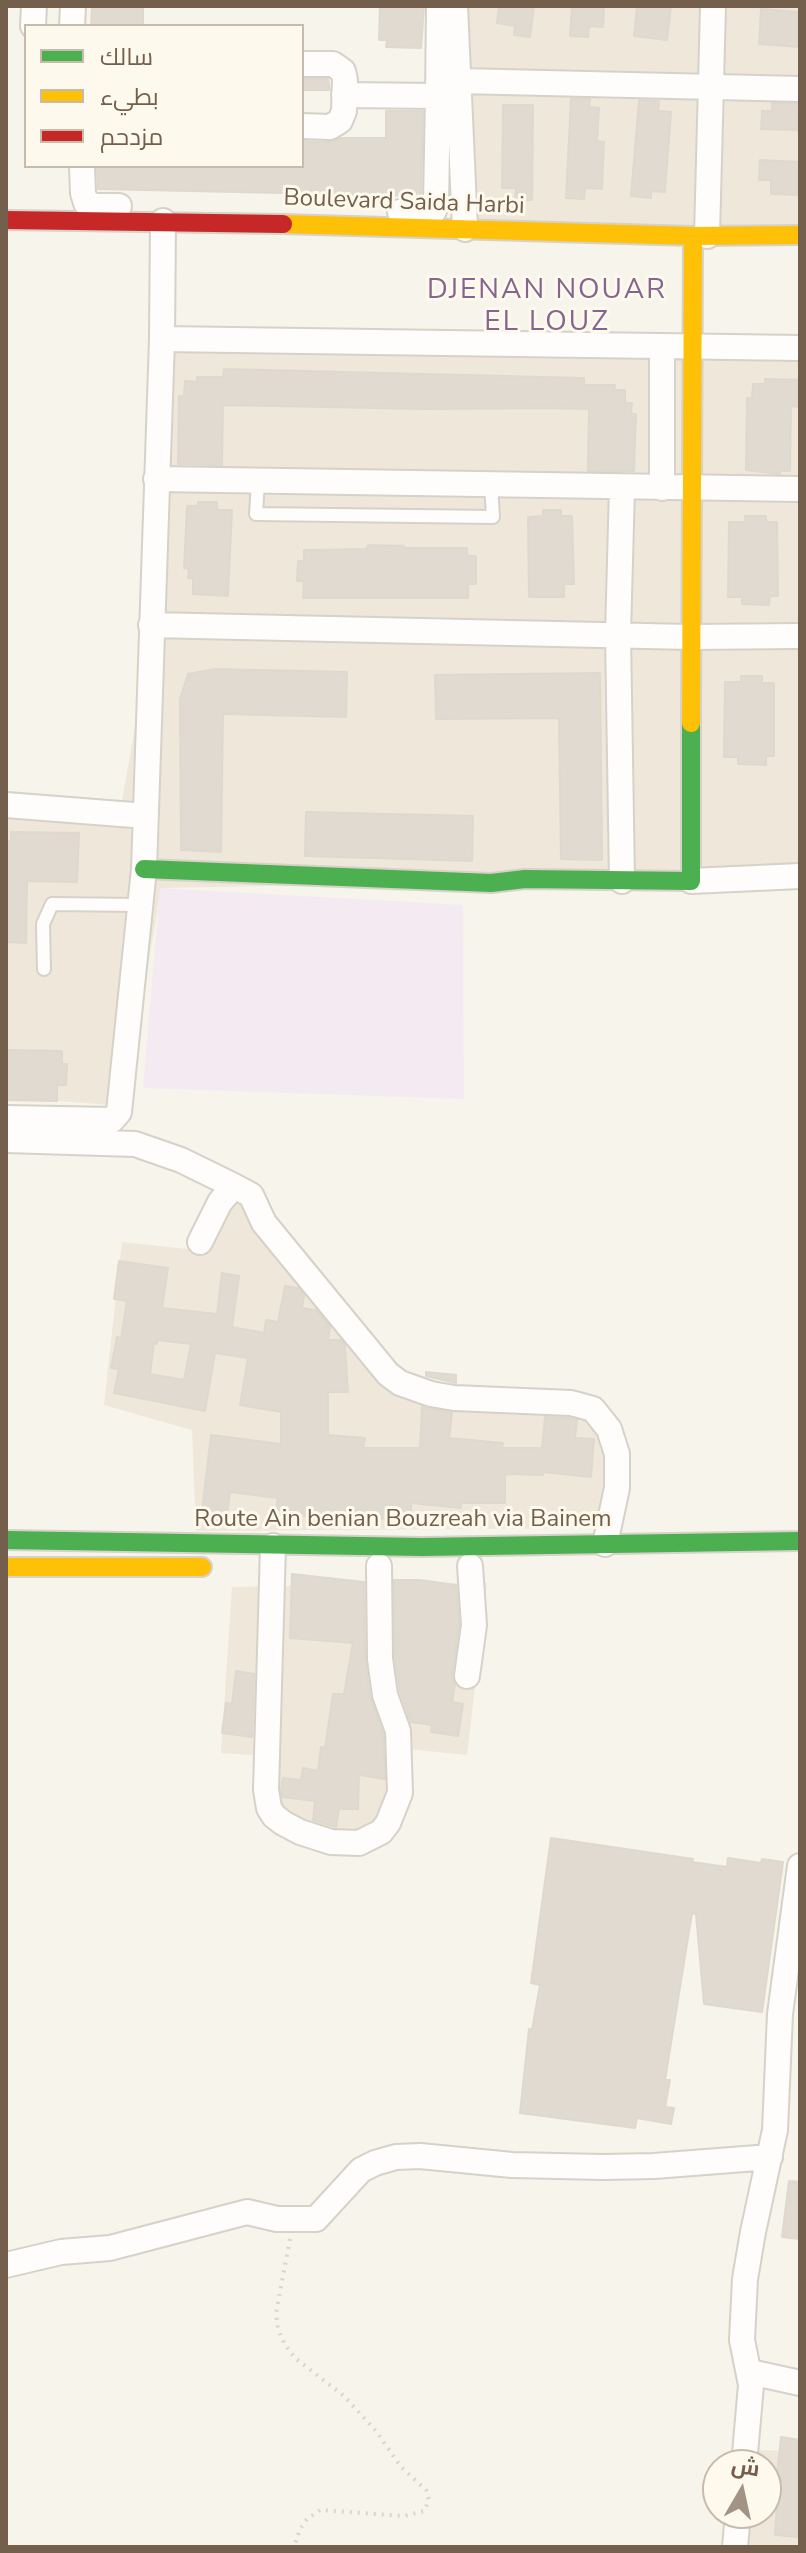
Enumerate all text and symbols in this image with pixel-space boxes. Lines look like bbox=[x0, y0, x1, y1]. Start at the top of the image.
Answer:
legend bbox=[24, 24, 304, 168]
text: سالك bbox=[100, 41, 153, 73]
text: بطيء bbox=[100, 81, 159, 113]
text: مزدحم bbox=[100, 121, 163, 153]
street label: Boulevard Saida Harbi bbox=[283, 184, 525, 222]
district label: DJENAN NOUAR EL LOUZ bbox=[427, 274, 667, 340]
street label: Route Ain benian Bouzreah via Bainem bbox=[194, 1506, 612, 1534]
north arrow bbox=[702, 2449, 782, 2529]
text: ش bbox=[729, 2450, 762, 2484]

